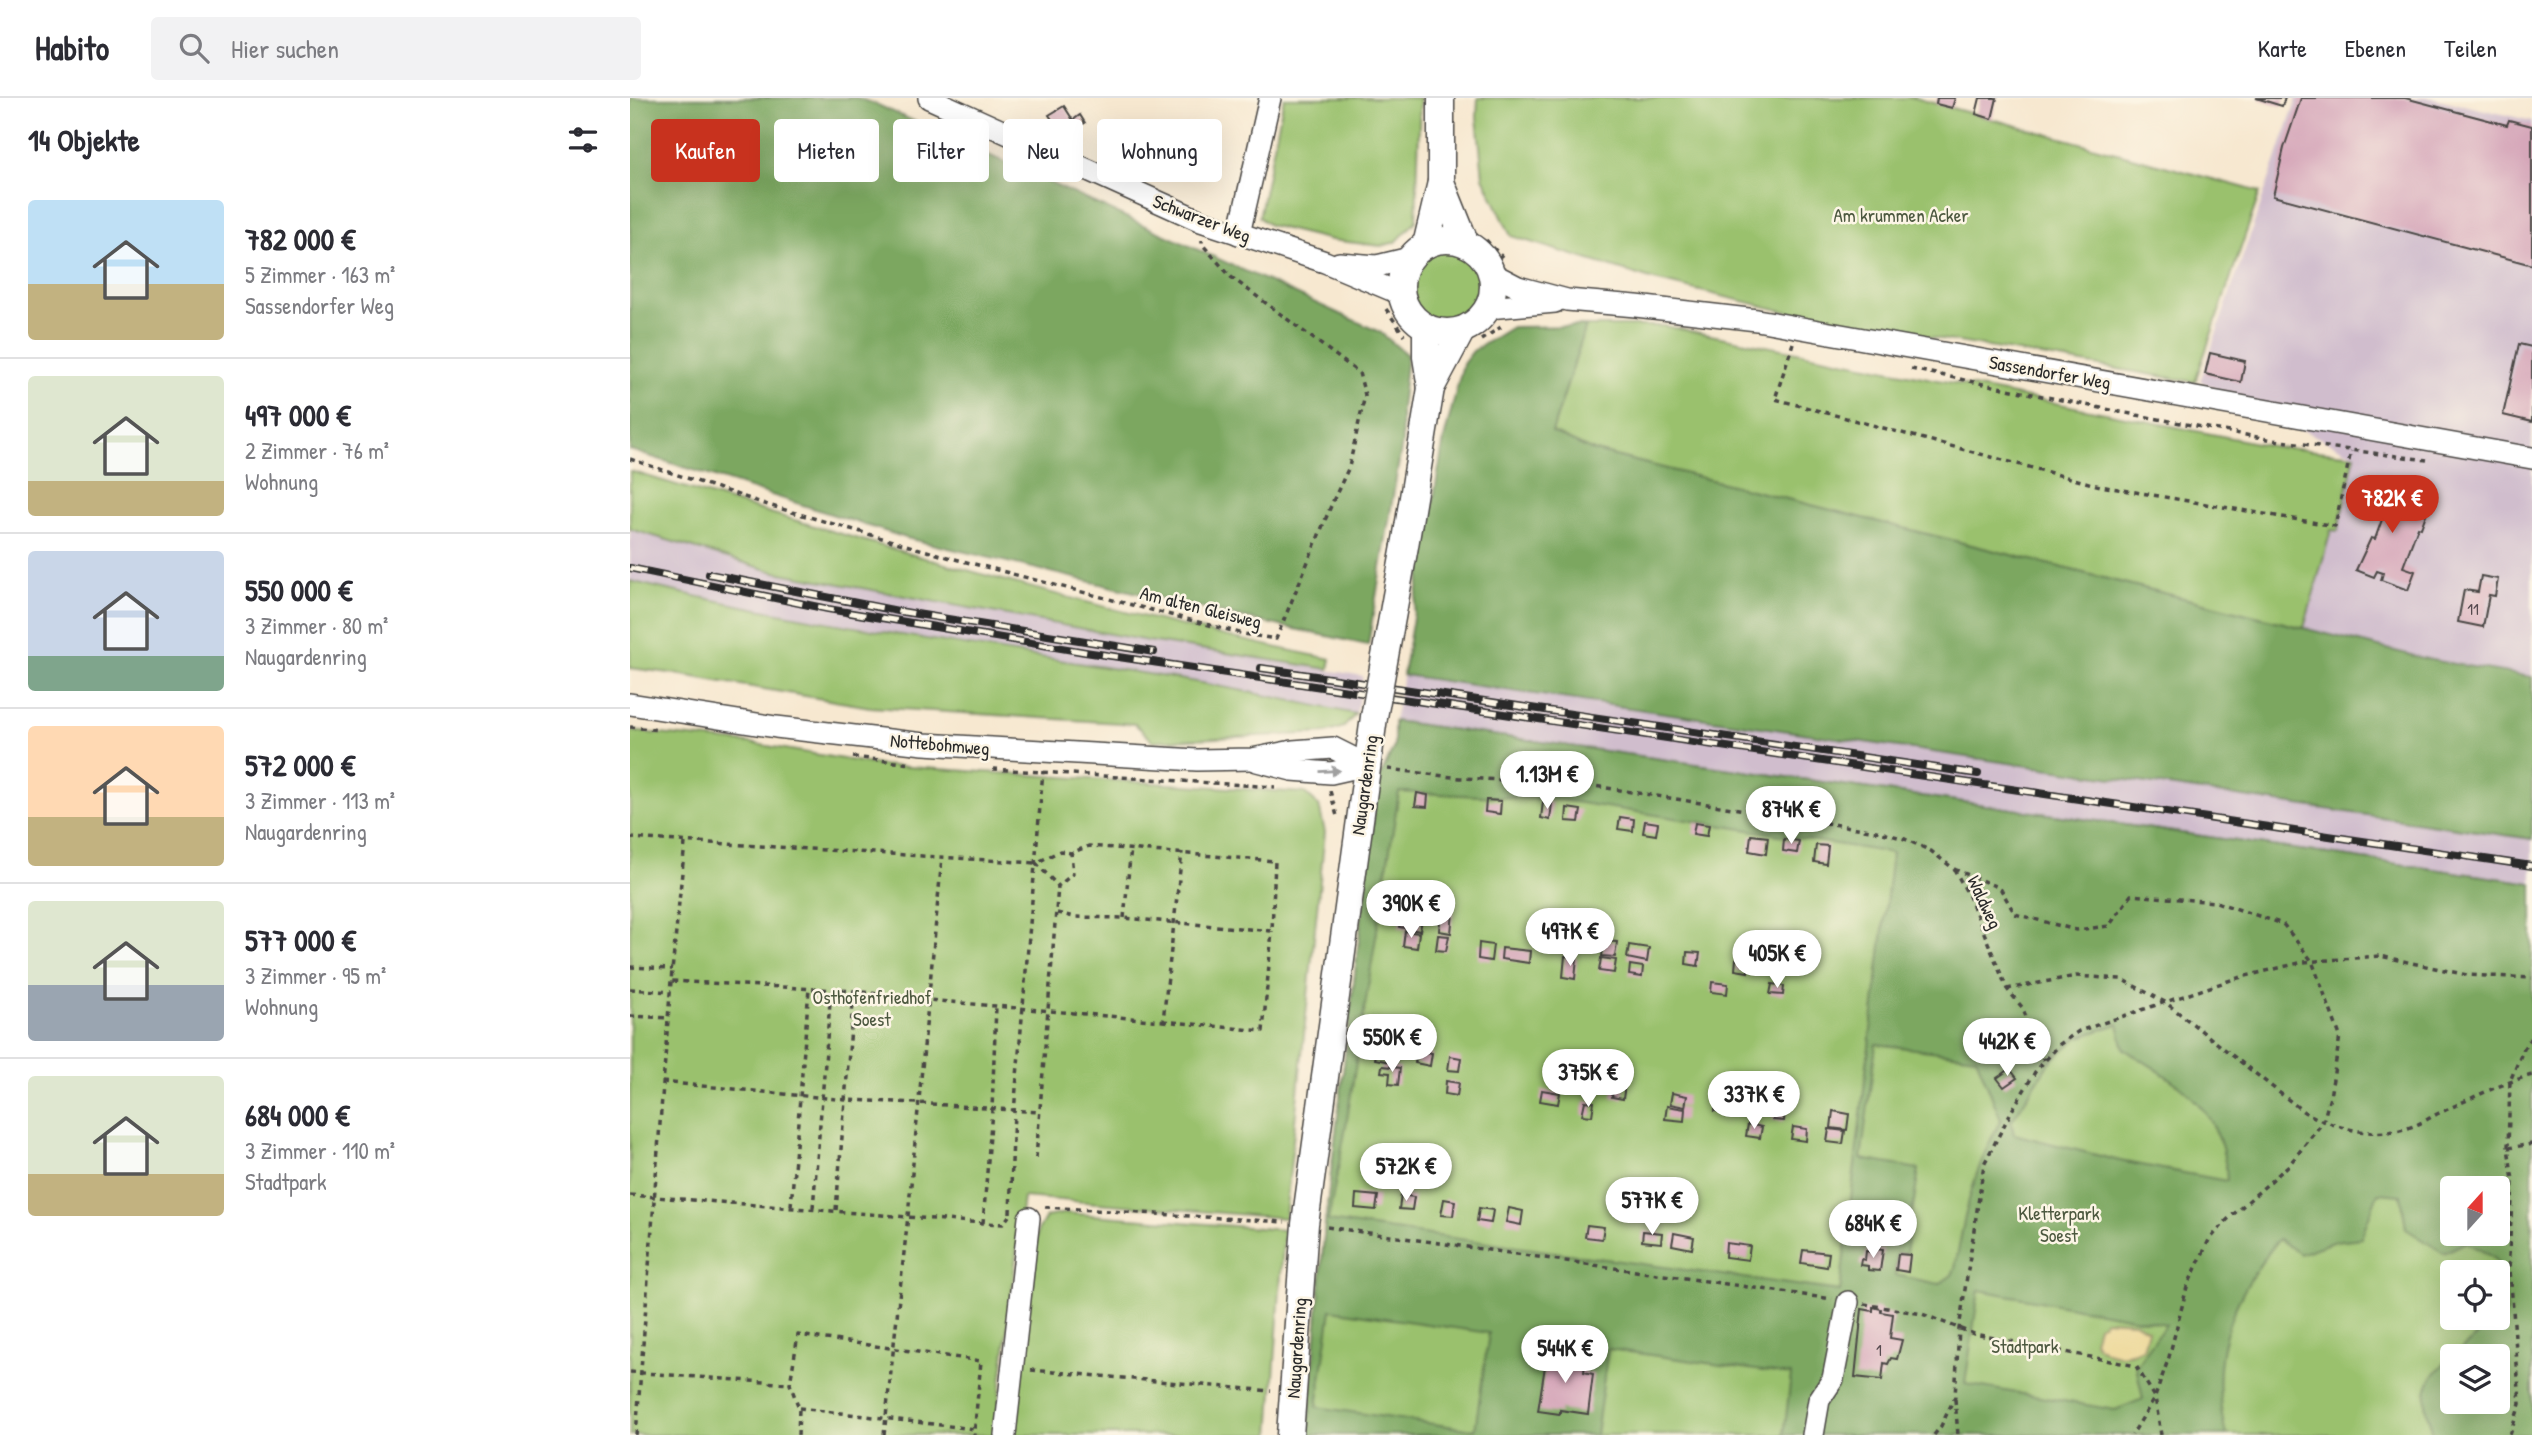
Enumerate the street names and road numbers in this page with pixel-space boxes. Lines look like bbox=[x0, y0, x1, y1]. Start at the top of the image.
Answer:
street label: Schwarzer Weg bbox=[1149, 187, 1255, 249]
street label: Sassendorfer Weg bbox=[1987, 349, 2113, 395]
street label: Am alten Gleisweg bbox=[1138, 579, 1264, 635]
street label: Nottebohmweg bbox=[889, 727, 991, 761]
street label: Naugardenring bbox=[1344, 733, 1384, 837]
street label: Waldweg bbox=[1961, 871, 2009, 933]
street label: Naugardenring bbox=[1280, 1297, 1312, 1399]

